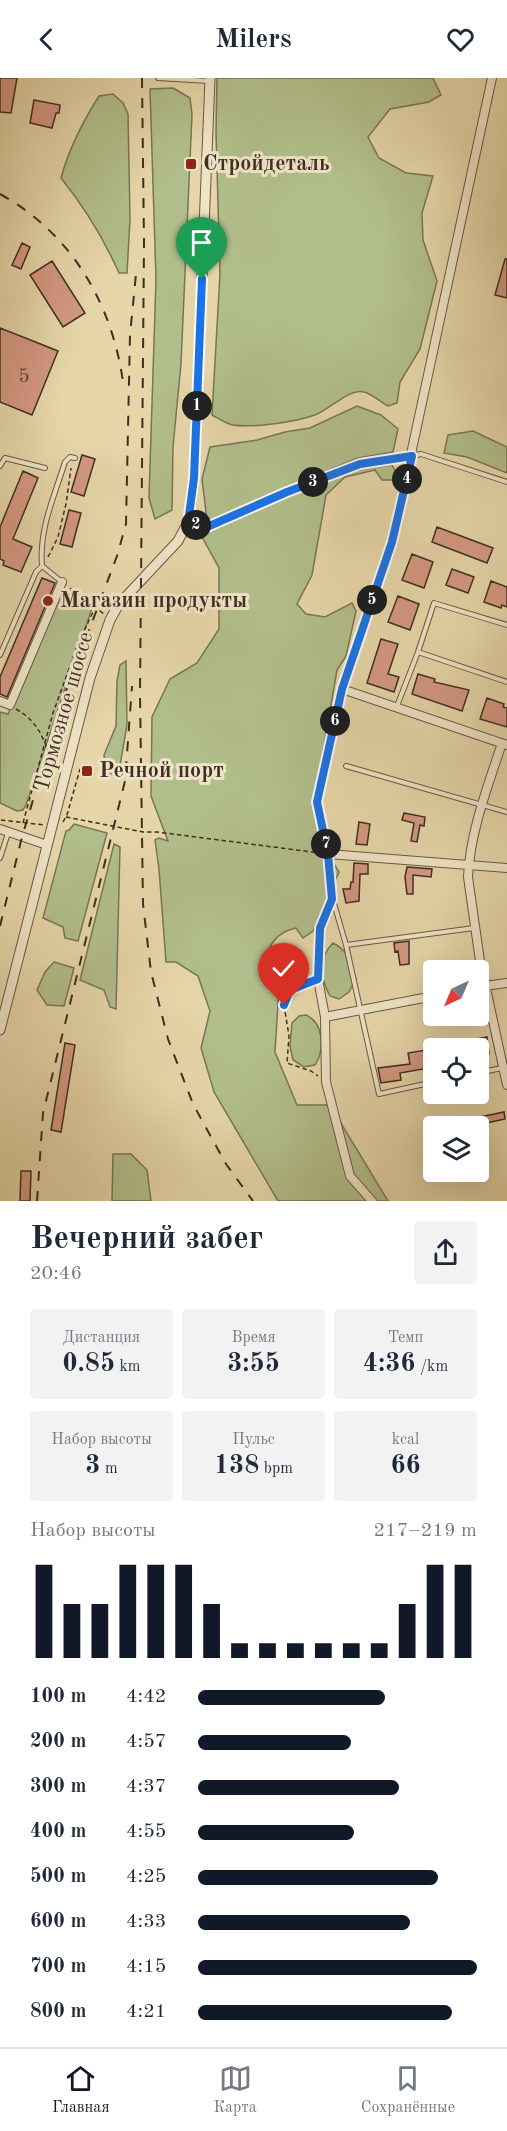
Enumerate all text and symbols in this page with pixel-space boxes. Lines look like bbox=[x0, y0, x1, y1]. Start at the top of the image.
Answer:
icon: back bbox=[30, 23, 63, 56]
icon: heart bbox=[444, 23, 477, 56]
text: Milers bbox=[215, 26, 292, 53]
place label: Стройдеталь bbox=[203, 153, 330, 175]
marker: Стройдеталь bbox=[184, 157, 198, 171]
pin bbox=[176, 217, 227, 279]
icon: arrive bbox=[185, 226, 218, 259]
house number: 5 bbox=[18, 367, 30, 387]
pin: 1 bbox=[182, 391, 212, 421]
text: 1 bbox=[192, 398, 202, 414]
pin: 4 bbox=[392, 464, 422, 494]
pin: 3 bbox=[298, 467, 328, 497]
text: 4 bbox=[402, 471, 412, 487]
text: 3 bbox=[308, 474, 318, 490]
pin: 2 bbox=[181, 510, 211, 540]
text: 2 bbox=[191, 517, 201, 533]
pin: 5 bbox=[357, 585, 387, 615]
place label: Магазин продукты bbox=[60, 590, 247, 612]
text: 5 bbox=[367, 592, 377, 608]
marker: Магазин продукты bbox=[41, 594, 55, 608]
street label: Тормозное шоссе bbox=[31, 629, 97, 795]
pin: 6 bbox=[320, 706, 350, 736]
text: 6 bbox=[330, 713, 340, 729]
place label: Речной порт bbox=[99, 760, 224, 782]
marker: Речной порт bbox=[80, 764, 94, 778]
pin: 7 bbox=[311, 829, 341, 859]
text: 7 bbox=[321, 836, 331, 852]
pin bbox=[258, 943, 309, 1005]
icon: check bbox=[267, 952, 300, 985]
north arrow bbox=[423, 960, 489, 1026]
map controls bbox=[423, 960, 489, 1182]
button: locate bbox=[423, 1038, 489, 1104]
button: layers bbox=[423, 1116, 489, 1182]
button: share bbox=[414, 1221, 477, 1284]
text: Вечерний забег bbox=[30, 1223, 263, 1256]
text: 20:46 bbox=[30, 1264, 82, 1284]
text: Дистанция bbox=[63, 1330, 140, 1346]
text: Время bbox=[231, 1330, 276, 1346]
text: Темп bbox=[388, 1330, 423, 1346]
text: 0.85 bbox=[62, 1351, 115, 1377]
text: 3:55 bbox=[227, 1351, 280, 1377]
text: 4:36 bbox=[363, 1351, 415, 1377]
text: km bbox=[115, 1359, 141, 1375]
text: /km bbox=[415, 1359, 448, 1375]
text: Набор высоты bbox=[51, 1432, 152, 1448]
text: Пульс bbox=[232, 1432, 275, 1448]
text: kcal bbox=[392, 1432, 419, 1448]
text: 3 bbox=[85, 1453, 100, 1479]
text: 138 bbox=[214, 1453, 259, 1479]
text: 66 bbox=[390, 1453, 421, 1479]
text: m bbox=[100, 1461, 118, 1477]
text: bpm bbox=[259, 1461, 293, 1477]
text: Набор высоты bbox=[30, 1521, 156, 1541]
text: 217–219 m bbox=[374, 1521, 477, 1541]
text: 100 m bbox=[30, 1687, 86, 1707]
text: 4:42 bbox=[126, 1687, 166, 1707]
text: 200 m bbox=[30, 1732, 86, 1752]
text: 4:57 bbox=[126, 1732, 166, 1752]
text: 300 m bbox=[30, 1777, 86, 1797]
text: 4:37 bbox=[126, 1777, 166, 1797]
text: 400 m bbox=[30, 1822, 86, 1842]
text: 4:55 bbox=[126, 1822, 166, 1842]
text: 500 m bbox=[30, 1867, 86, 1887]
text: 4:25 bbox=[126, 1867, 166, 1887]
text: 600 m bbox=[30, 1912, 86, 1932]
text: 4:33 bbox=[126, 1912, 166, 1932]
text: 700 m bbox=[30, 1957, 86, 1977]
text: 4:15 bbox=[126, 1957, 166, 1977]
text: 800 m bbox=[30, 2002, 86, 2022]
text: 4:21 bbox=[126, 2002, 166, 2022]
tab: Главная bbox=[52, 2062, 109, 2118]
tab: Карта bbox=[213, 2062, 257, 2118]
tab: Сохранённые bbox=[361, 2062, 455, 2118]

